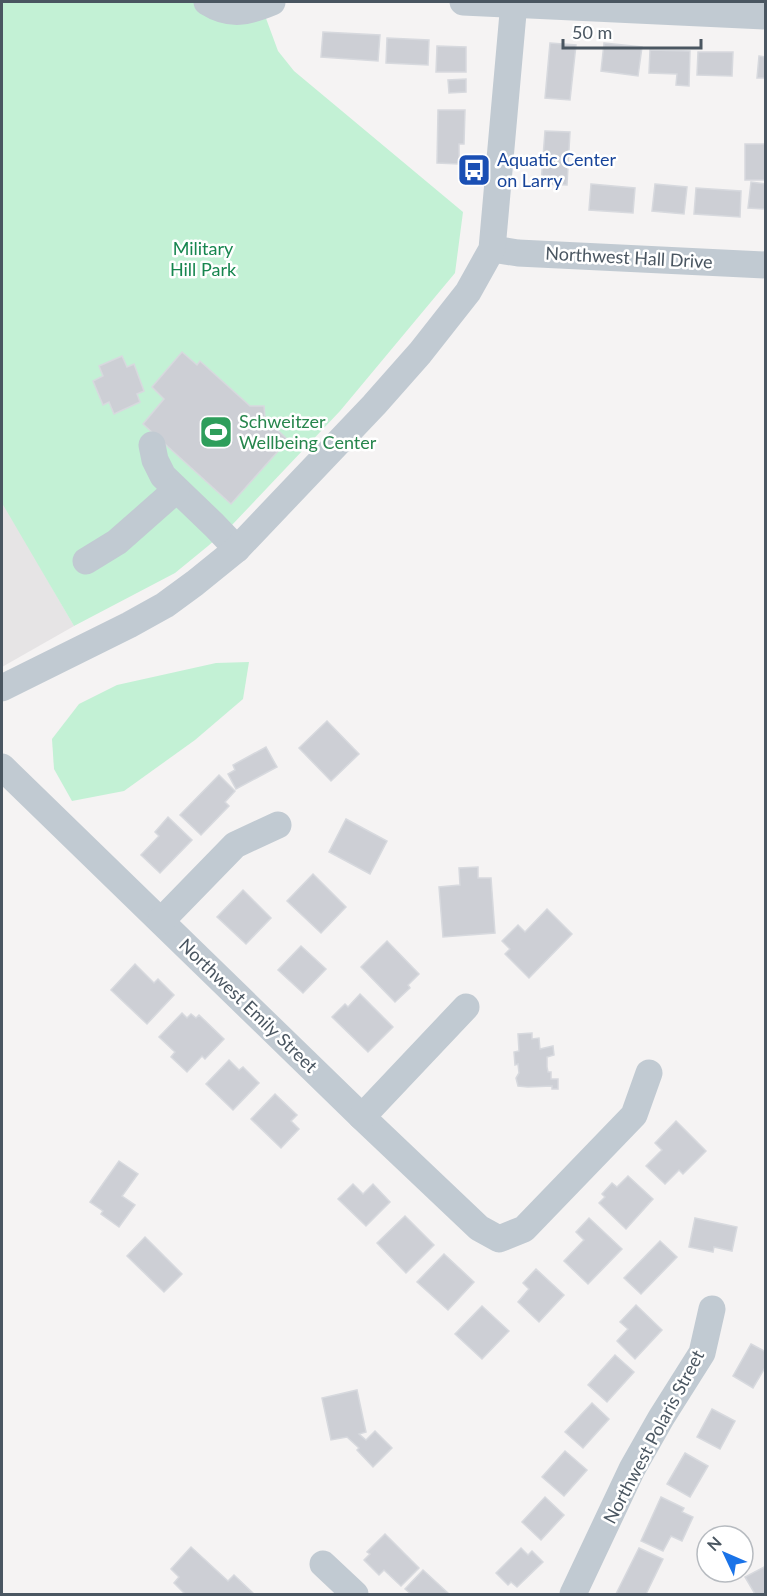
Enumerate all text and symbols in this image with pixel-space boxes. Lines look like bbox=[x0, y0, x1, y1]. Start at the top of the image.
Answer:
scale bar bbox=[563, 12, 701, 50]
text: 50 m bbox=[572, 21, 612, 43]
place label: Aquatic Center on Larry bbox=[497, 148, 616, 191]
bus stop icon: Aquatic Center on Larry bbox=[456, 152, 492, 188]
park label: Military Hill Park bbox=[170, 237, 237, 280]
street label: Northwest Hall Drive bbox=[545, 242, 713, 272]
place label: Schweitzer Wellbeing Center bbox=[239, 410, 377, 453]
sports icon: Schweitzer Wellbeing Center bbox=[198, 414, 234, 450]
street label: Northwest Emily Street bbox=[175, 934, 323, 1077]
street label: Northwest Polaris Street bbox=[598, 1345, 708, 1527]
north arrow bbox=[695, 1524, 755, 1584]
text: N bbox=[703, 1532, 725, 1554]

